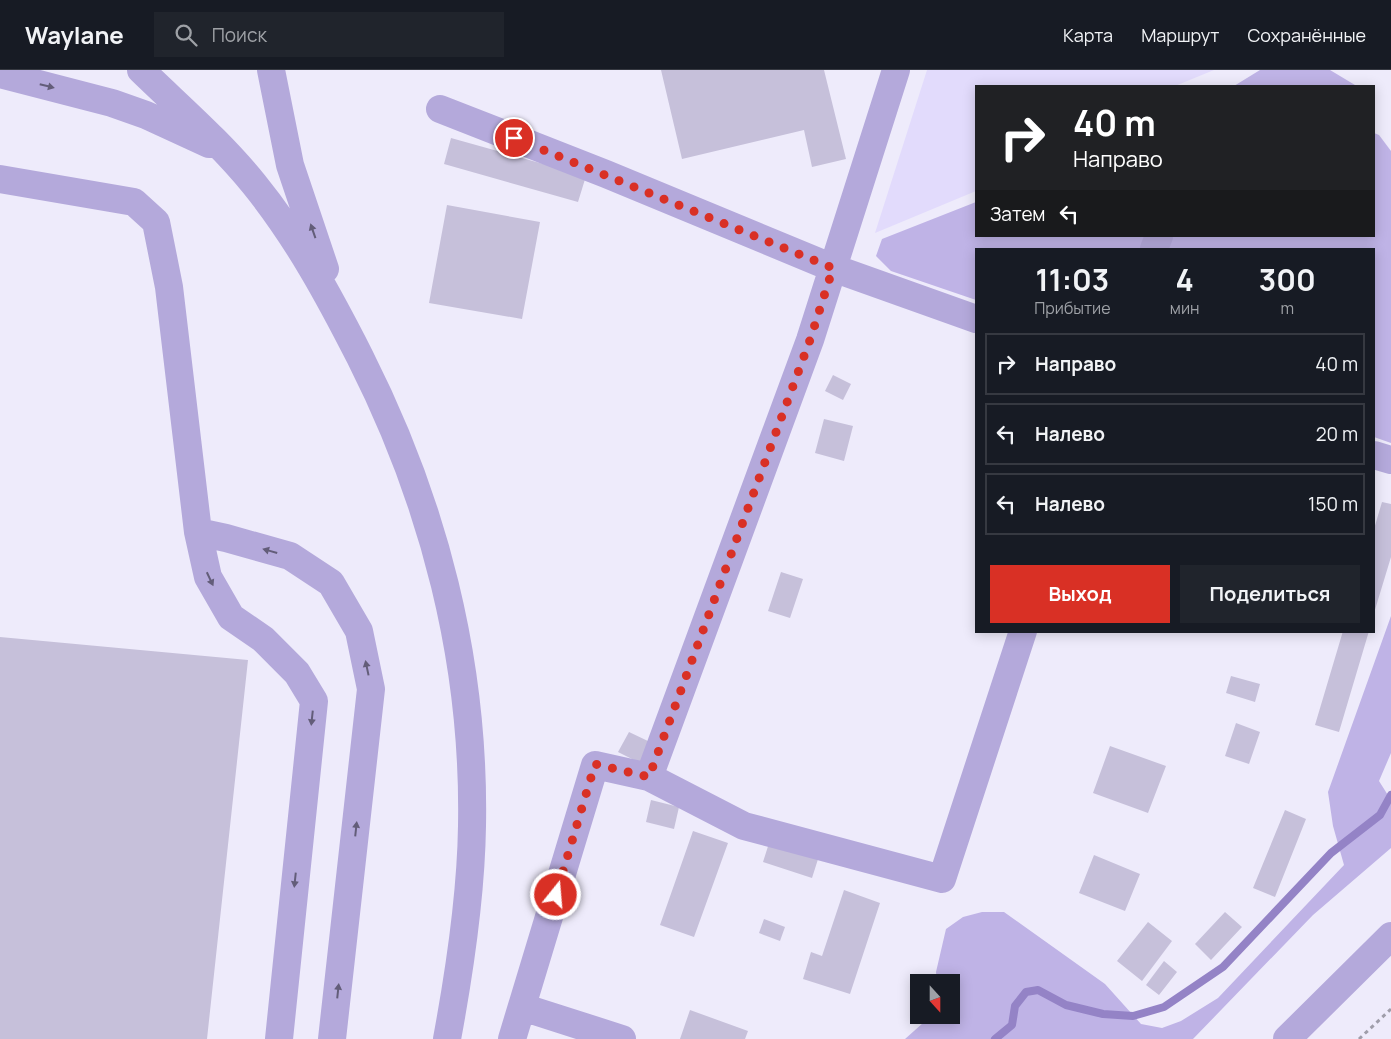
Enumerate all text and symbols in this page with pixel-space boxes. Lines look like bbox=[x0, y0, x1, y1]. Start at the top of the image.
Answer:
search box bbox=[154, 12, 504, 57]
text: Waylane bbox=[25, 18, 124, 51]
icon: search bbox=[172, 21, 200, 49]
text: Поиск bbox=[212, 22, 267, 48]
text: Карта bbox=[1063, 23, 1113, 47]
text: Маршрут bbox=[1141, 23, 1219, 47]
text: Сохранённые bbox=[1247, 23, 1366, 47]
one-way arrow bbox=[40, 82, 55, 90]
text: 40 m bbox=[1073, 99, 1156, 147]
icon: right bbox=[990, 105, 1055, 170]
pin bbox=[493, 117, 535, 159]
icon: arrive bbox=[500, 124, 528, 152]
text: Направо bbox=[1073, 144, 1163, 174]
icon: left bbox=[1055, 200, 1083, 228]
text: Затем bbox=[990, 201, 1045, 227]
one-way arrow bbox=[309, 224, 316, 239]
text: 11:03 bbox=[1036, 259, 1109, 300]
text: 4 bbox=[1176, 259, 1194, 300]
text: 300 bbox=[1259, 259, 1316, 300]
text: Прибытие bbox=[1034, 297, 1111, 319]
text: мин bbox=[1170, 297, 1199, 319]
text: m bbox=[1280, 297, 1294, 319]
icon: right bbox=[992, 350, 1020, 378]
text: Направо bbox=[1035, 351, 1116, 377]
text: 40 m bbox=[1315, 351, 1358, 377]
icon: left bbox=[992, 420, 1020, 448]
text: Налево bbox=[1035, 421, 1105, 447]
text: 20 m bbox=[1316, 421, 1358, 447]
icon: left bbox=[992, 490, 1020, 518]
text: Налево bbox=[1035, 491, 1105, 517]
text: 150 m bbox=[1308, 491, 1358, 517]
one-way arrow bbox=[263, 546, 278, 554]
button: Выход bbox=[990, 565, 1170, 623]
button: Поделиться bbox=[1180, 565, 1360, 623]
one-way arrow bbox=[207, 572, 215, 586]
one-way arrow bbox=[362, 659, 370, 675]
one-way arrow bbox=[308, 710, 316, 726]
one-way arrow bbox=[352, 821, 360, 837]
position arrow bbox=[529, 868, 581, 920]
one-way arrow bbox=[291, 872, 299, 888]
north arrow bbox=[910, 974, 960, 1024]
map controls bbox=[910, 974, 960, 1024]
one-way arrow bbox=[334, 982, 342, 998]

